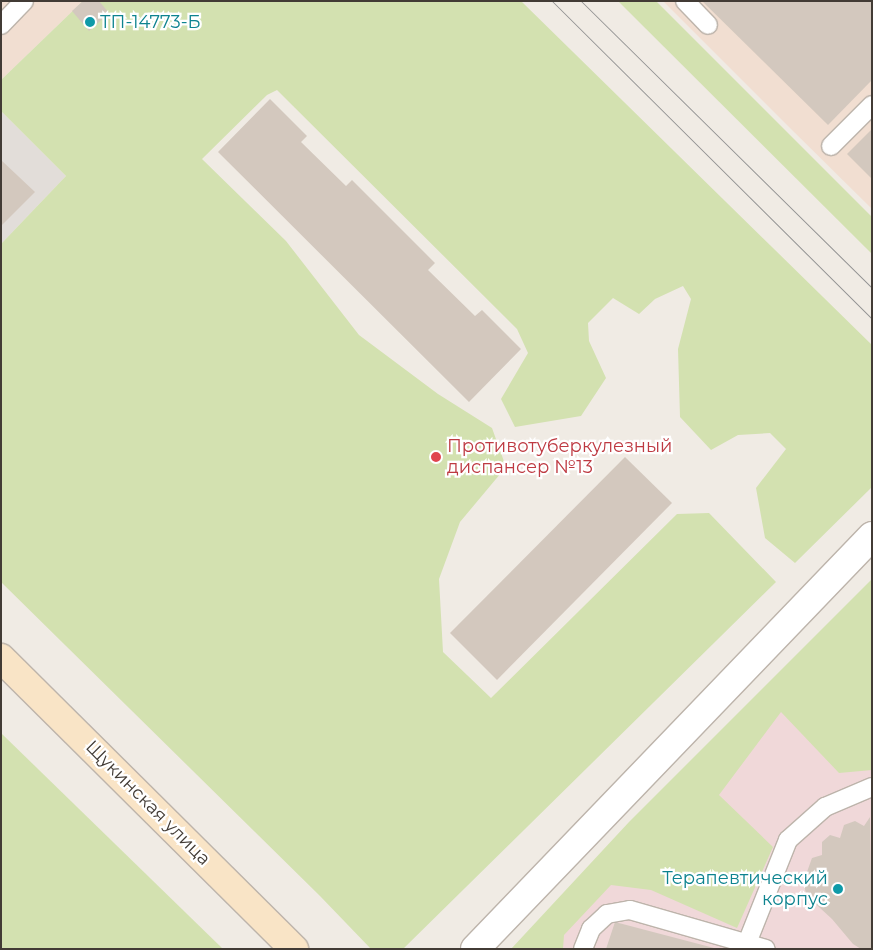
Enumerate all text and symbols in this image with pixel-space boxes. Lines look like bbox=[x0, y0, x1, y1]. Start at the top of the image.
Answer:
place label: ТП-14773-Б bbox=[100, 11, 201, 33]
marker: ТП-14773-Б bbox=[84, 16, 96, 28]
place label: Противотуберкулезный диспансер №13 bbox=[447, 436, 672, 478]
marker: Противотуберкулезный диспансер №13 bbox=[429, 450, 443, 464]
street label: Щукинская улица bbox=[81, 736, 215, 870]
place label: Терапевтический корпус bbox=[662, 868, 828, 911]
marker: Терапевтический корпус bbox=[832, 883, 844, 895]

